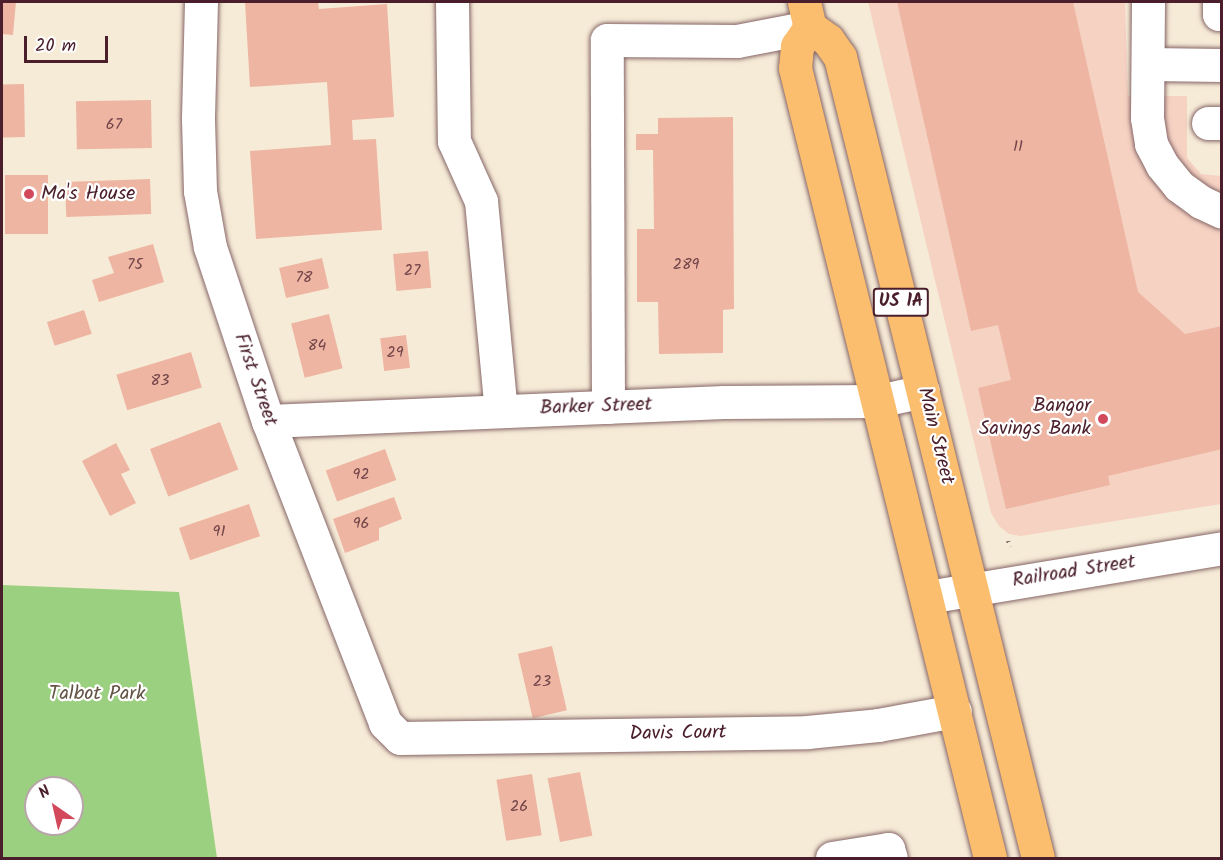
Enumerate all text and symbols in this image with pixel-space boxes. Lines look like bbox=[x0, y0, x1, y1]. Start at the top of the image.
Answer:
scale bar bbox=[27, 24, 111, 62]
text: 20 m bbox=[35, 32, 76, 61]
house number: 67 bbox=[106, 115, 122, 135]
house number: 11 bbox=[1013, 137, 1023, 157]
place label: Ma's House bbox=[41, 182, 135, 206]
marker: Ma's House bbox=[22, 187, 36, 201]
house number: 75 bbox=[127, 255, 143, 275]
house number: 289 bbox=[673, 255, 699, 275]
house number: 27 bbox=[404, 261, 420, 281]
house number: 78 bbox=[295, 268, 313, 288]
road number: US 1A bbox=[872, 287, 930, 317]
street label: First Street bbox=[228, 330, 282, 430]
house number: 84 bbox=[308, 336, 326, 356]
house number: 29 bbox=[386, 343, 404, 363]
house number: 83 bbox=[151, 371, 169, 391]
street label: Main Street bbox=[911, 385, 959, 487]
street label: Barker Street bbox=[539, 393, 653, 421]
place label: Bangor Savings Bank bbox=[979, 395, 1091, 442]
marker: Bangor Savings Bank bbox=[1096, 412, 1110, 426]
house number: 92 bbox=[352, 465, 370, 485]
house number: 96 bbox=[353, 514, 369, 534]
house number: 91 bbox=[213, 522, 225, 542]
street label: Railroad Street bbox=[1011, 550, 1137, 594]
house number: 23 bbox=[533, 672, 551, 692]
park label: Talbot Park bbox=[49, 682, 145, 706]
street label: Davis Court bbox=[629, 721, 727, 747]
north arrow bbox=[24, 776, 84, 836]
text: N bbox=[34, 779, 56, 806]
house number: 26 bbox=[510, 797, 528, 817]

